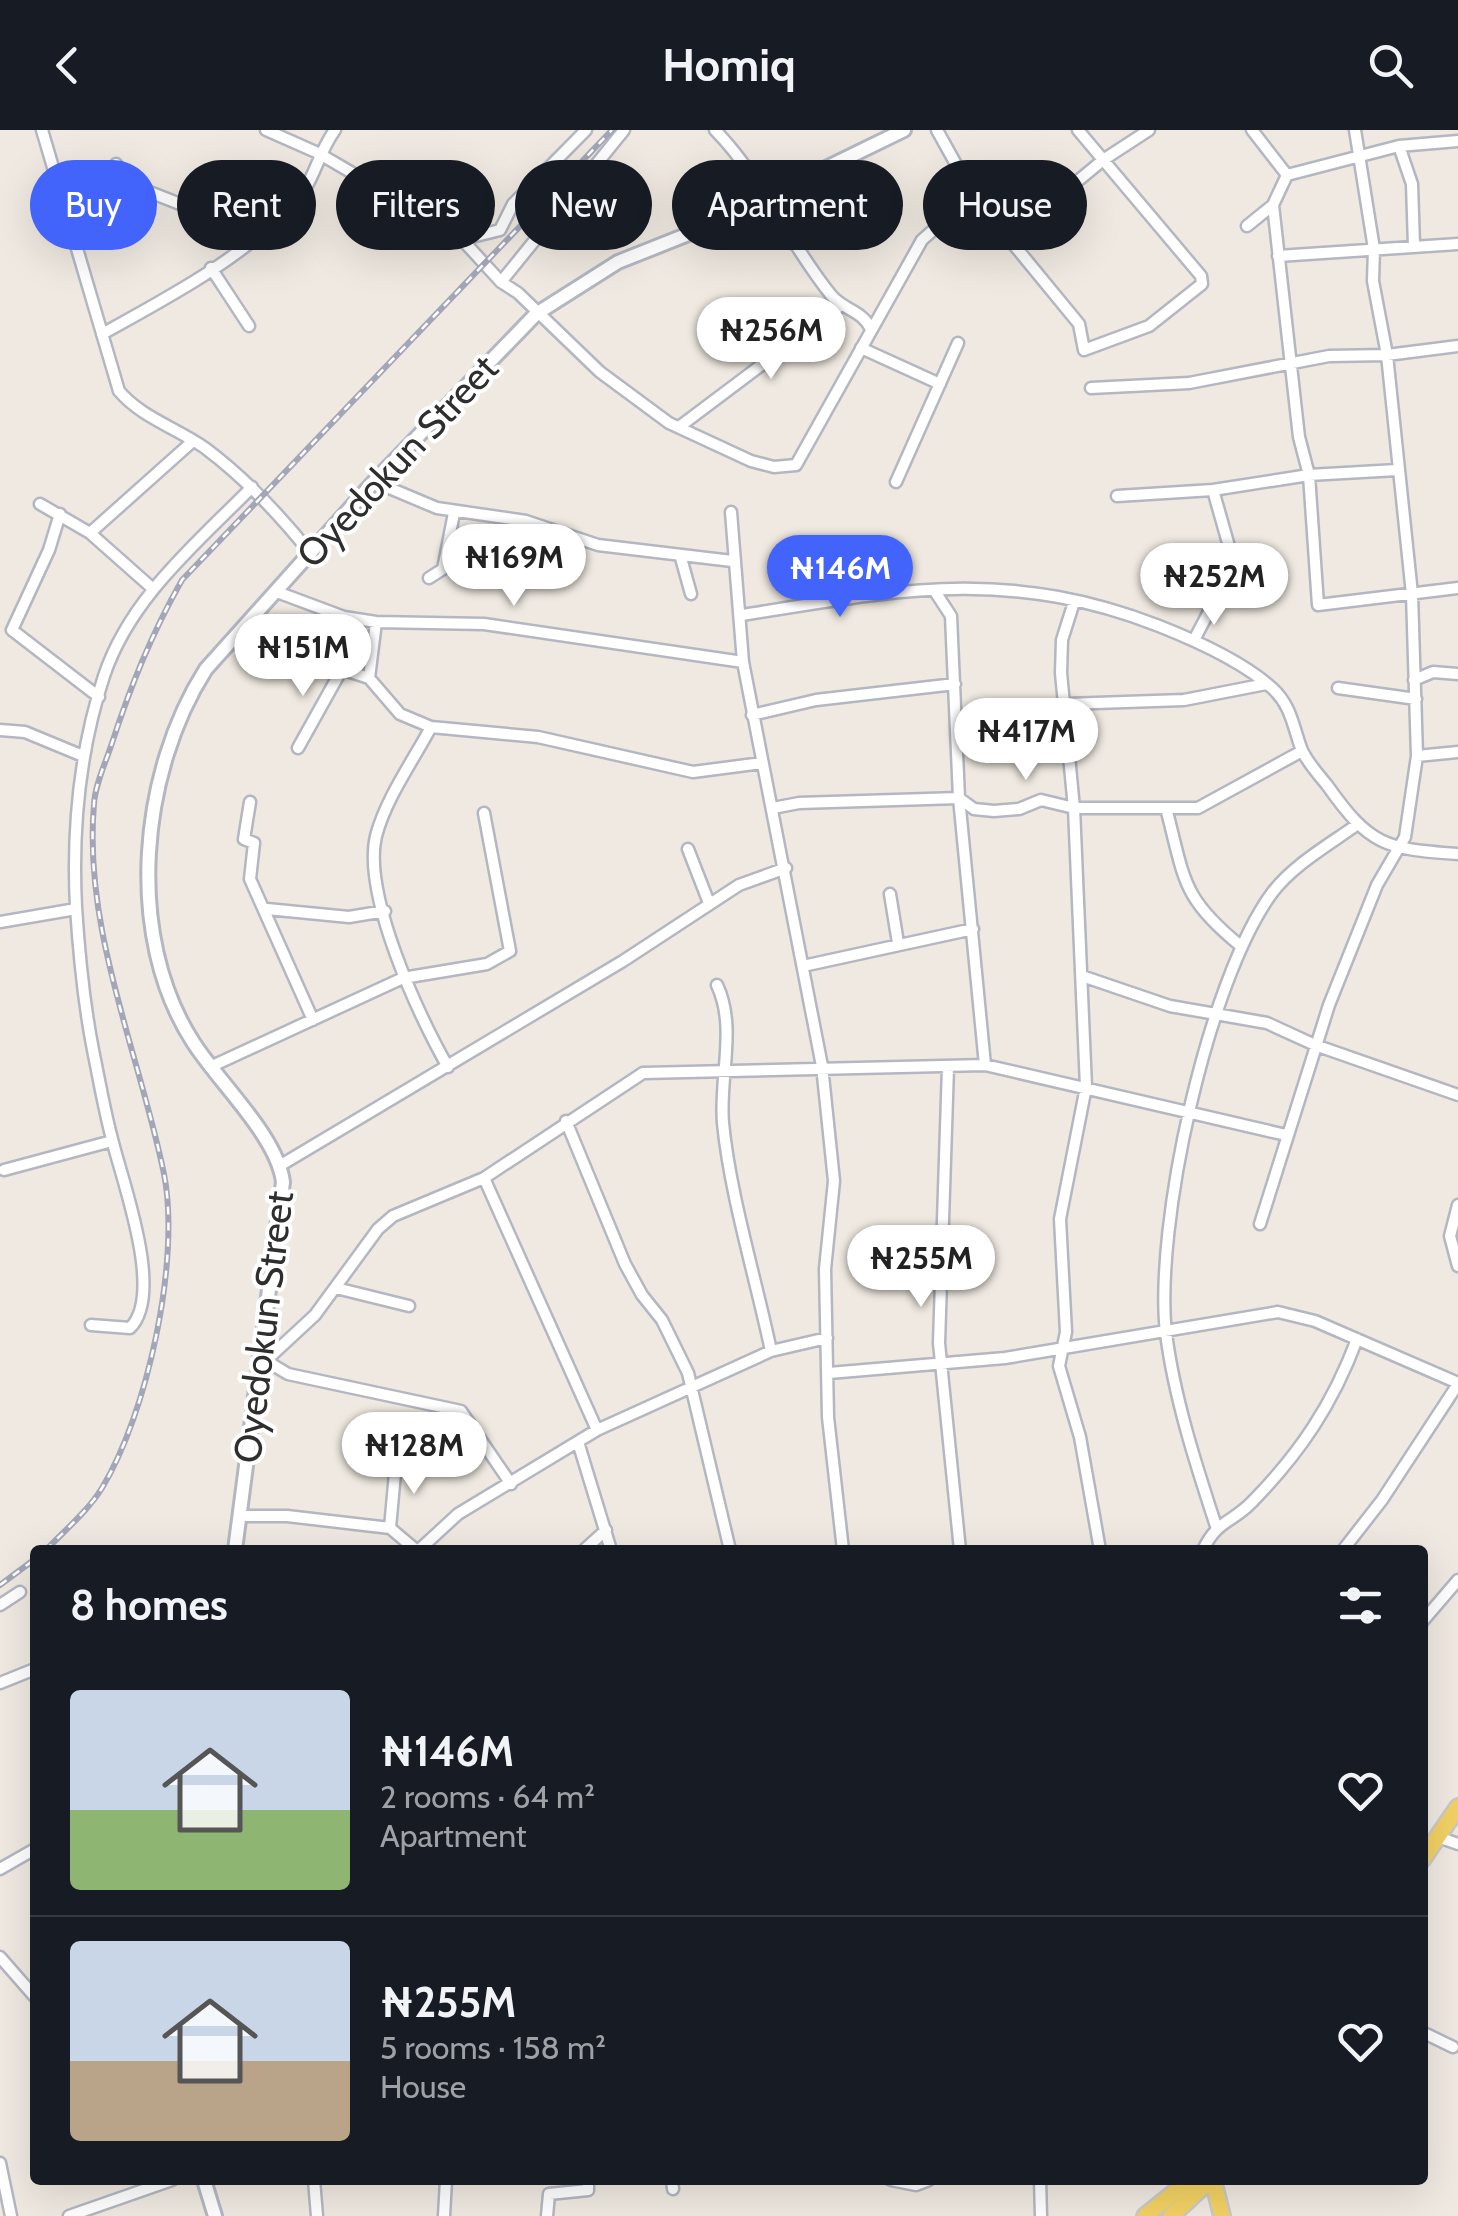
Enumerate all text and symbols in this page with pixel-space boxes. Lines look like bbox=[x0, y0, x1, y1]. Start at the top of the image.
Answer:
icon: back bbox=[40, 38, 95, 93]
text: Homiq bbox=[662, 38, 796, 92]
icon: search bbox=[1363, 38, 1418, 93]
chip: Buy bbox=[30, 160, 157, 250]
chip: Rent bbox=[177, 160, 316, 250]
chip: Filters bbox=[336, 160, 495, 250]
chip: New bbox=[515, 160, 652, 250]
chip: Apartment bbox=[672, 160, 903, 250]
chip: House bbox=[923, 160, 1087, 250]
pin: ₦256M bbox=[701, 297, 841, 382]
text: ₦256M bbox=[719, 310, 823, 349]
street label: Oyedokun Street bbox=[286, 345, 508, 577]
pin: ₦169M bbox=[444, 524, 584, 609]
pin: ₦146M bbox=[770, 535, 910, 620]
text: ₦169M bbox=[464, 537, 564, 576]
pin: ₦252M bbox=[1144, 543, 1284, 628]
text: ₦146M bbox=[789, 548, 891, 587]
text: ₦252M bbox=[1162, 556, 1266, 595]
pin: ₦151M bbox=[233, 614, 373, 699]
text: ₦151M bbox=[256, 627, 350, 666]
pin: ₦417M bbox=[956, 698, 1096, 783]
text: ₦417M bbox=[976, 711, 1076, 750]
street label: Oyedokun Street bbox=[223, 1188, 303, 1466]
pin: ₦255M bbox=[851, 1225, 991, 1310]
text: ₦255M bbox=[869, 1238, 973, 1277]
pin: ₦128M bbox=[344, 1412, 484, 1497]
text: ₦128M bbox=[364, 1425, 464, 1464]
icon: filters bbox=[1333, 1578, 1388, 1633]
text: 8 homes bbox=[70, 1579, 228, 1631]
text: ₦146M bbox=[380, 1725, 514, 1777]
icon: home bbox=[150, 1730, 270, 1850]
icon: heart bbox=[1333, 1763, 1388, 1818]
text: 2 rooms · 64 m² bbox=[380, 1777, 595, 1816]
text: Apartment bbox=[380, 1816, 527, 1855]
text: ₦255M bbox=[380, 1976, 516, 2028]
icon: home bbox=[150, 1981, 270, 2101]
icon: heart bbox=[1333, 2014, 1388, 2069]
text: 5 rooms · 158 m² bbox=[380, 2028, 606, 2067]
text: House bbox=[380, 2067, 466, 2106]

